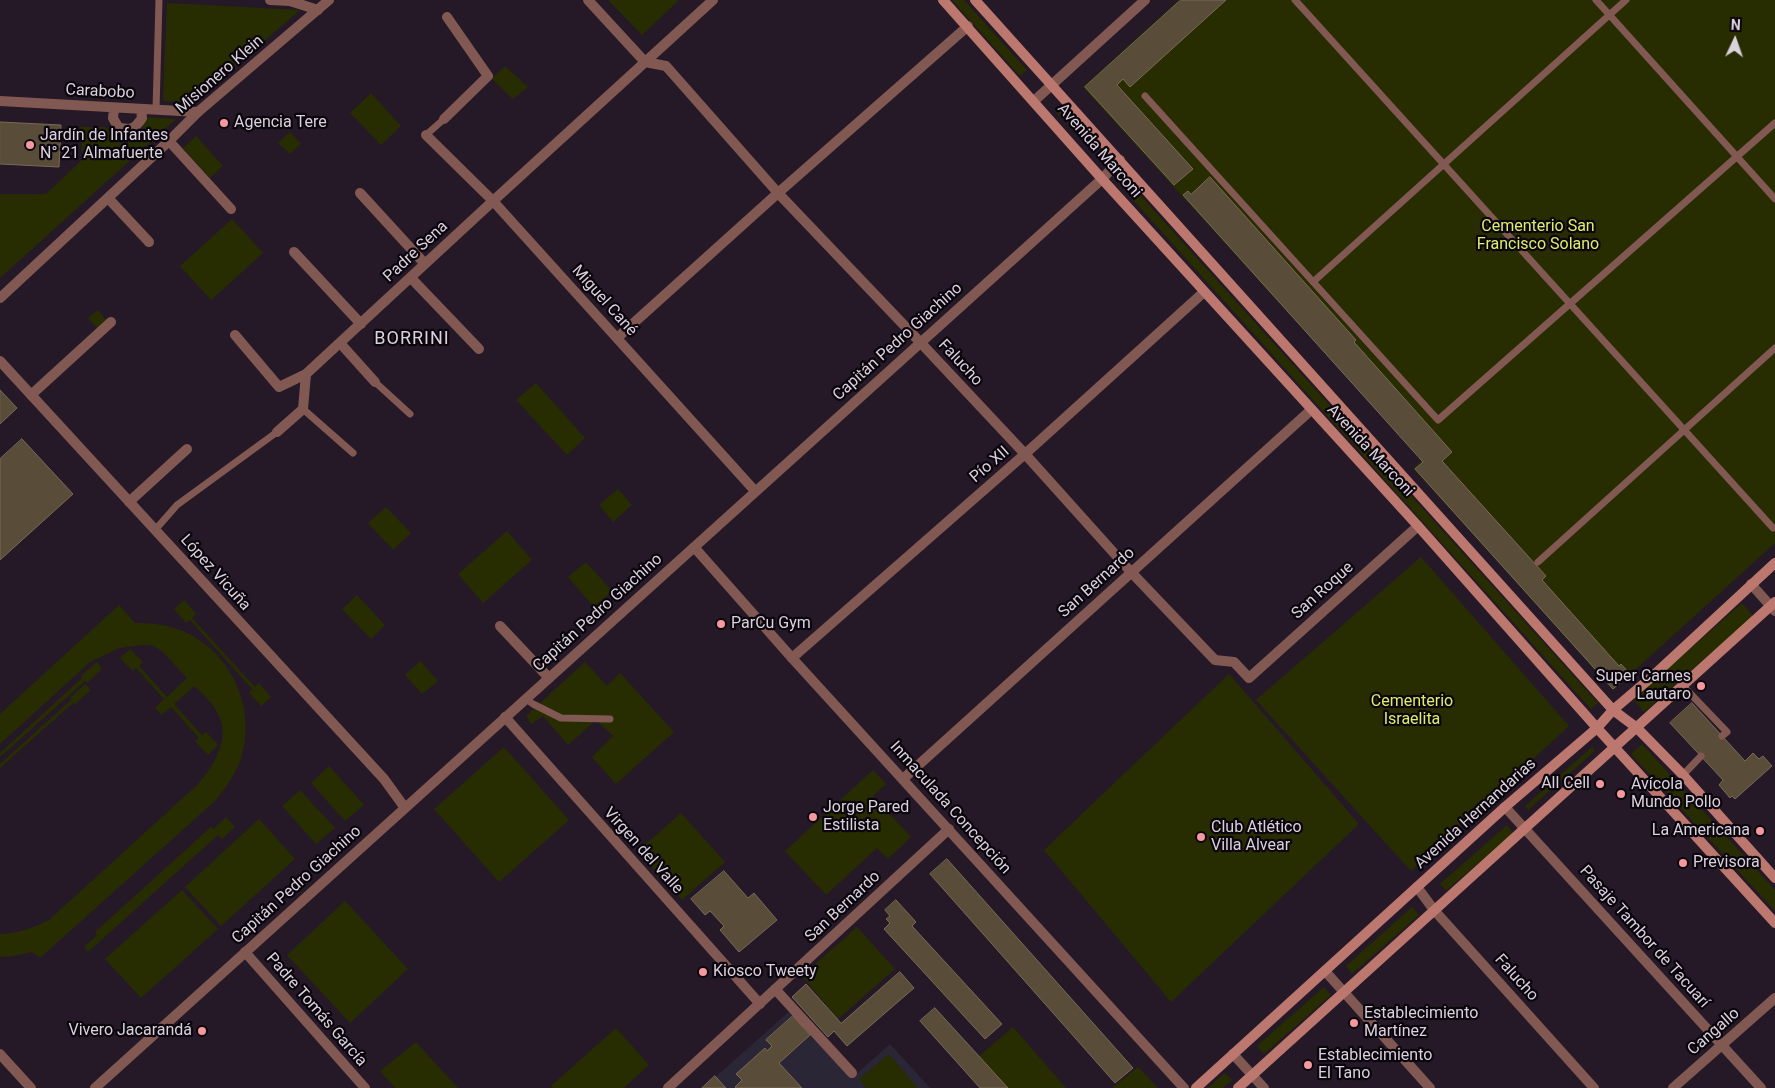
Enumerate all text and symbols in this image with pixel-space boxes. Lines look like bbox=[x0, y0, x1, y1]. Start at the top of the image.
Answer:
north arrow bbox=[1710, 15, 1760, 65]
text: N bbox=[1730, 17, 1741, 33]
street label: Misionero Klein bbox=[172, 32, 268, 118]
street label: Carabobo bbox=[65, 81, 135, 103]
street label: Avenida Marconi bbox=[1053, 100, 1145, 202]
place label: Agencia Tere bbox=[234, 113, 327, 133]
marker: Agencia Tere bbox=[218, 117, 230, 129]
place label: Jardín de Infantes N° 21 Almafuerte bbox=[40, 126, 168, 164]
marker: Jardín de Infantes N° 21 Almafuerte bbox=[24, 139, 36, 151]
street label: Padre Sena bbox=[380, 217, 452, 287]
park label: Cementerio San Francisco Solano bbox=[1477, 217, 1599, 255]
street label: Miguel Cané bbox=[567, 262, 641, 340]
street label: Capitán Pedro Giachino bbox=[829, 279, 967, 405]
district label: BORRINI bbox=[373, 328, 451, 350]
street label: Falucho bbox=[934, 336, 986, 390]
street label: Avenida Marconi bbox=[1322, 401, 1418, 501]
street label: Pío XII bbox=[966, 443, 1014, 487]
street label: López Vicuña bbox=[176, 531, 254, 615]
street label: San Bernardo bbox=[1055, 544, 1139, 622]
street label: Capitán Pedro Giachino bbox=[529, 550, 667, 676]
street label: San Roque bbox=[1288, 558, 1358, 624]
place label: ParCu Gym bbox=[731, 614, 811, 634]
marker: ParCu Gym bbox=[715, 618, 727, 630]
place label: Super Carnes Lautaro bbox=[1596, 667, 1691, 705]
marker: Super Carnes Lautaro bbox=[1695, 680, 1707, 692]
park label: Cementerio Israelita bbox=[1371, 692, 1453, 730]
street label: Inmaculada Concepción bbox=[885, 738, 1015, 878]
street label: Avenida Hernandarias bbox=[1412, 755, 1540, 873]
place label: All Cell bbox=[1541, 774, 1590, 794]
place label: Avícola Mundo Pollo bbox=[1631, 775, 1721, 813]
marker: All Cell bbox=[1594, 778, 1606, 790]
marker: Avícola Mundo Pollo bbox=[1615, 788, 1627, 800]
place label: Jorge Pared Estilista bbox=[823, 798, 909, 836]
street label: Virgen del Valle bbox=[599, 804, 687, 898]
marker: Jorge Pared Estilista bbox=[807, 811, 819, 823]
place label: Club Atlético Villa Alvear bbox=[1211, 818, 1302, 856]
place label: La Americana bbox=[1652, 821, 1750, 841]
street label: Capitán Pedro Giachino bbox=[228, 822, 366, 948]
marker: La Americana bbox=[1754, 825, 1766, 837]
marker: Club Atlético Villa Alvear bbox=[1195, 831, 1207, 843]
place label: Previsora bbox=[1693, 853, 1760, 873]
marker: Previsora bbox=[1677, 857, 1689, 869]
street label: Pasaje Tambor de Tacuarí bbox=[1575, 862, 1713, 1012]
street label: San Bernardo bbox=[801, 867, 885, 947]
street label: Padre Tomás García bbox=[261, 949, 371, 1071]
street label: Falucho bbox=[1490, 951, 1542, 1005]
place label: Kiosco Tweety bbox=[713, 962, 817, 982]
marker: Kiosco Tweety bbox=[697, 966, 709, 978]
place label: Establecimiento Martínez bbox=[1364, 1004, 1478, 1042]
street label: Cangallo bbox=[1684, 1004, 1744, 1060]
marker: Establecimiento Martínez bbox=[1348, 1017, 1360, 1029]
place label: Vivero Jacarandá bbox=[68, 1021, 192, 1041]
marker: Vivero Jacarandá bbox=[196, 1025, 208, 1037]
place label: Establecimiento El Tano bbox=[1318, 1046, 1432, 1084]
marker: Establecimiento El Tano bbox=[1302, 1059, 1314, 1071]

